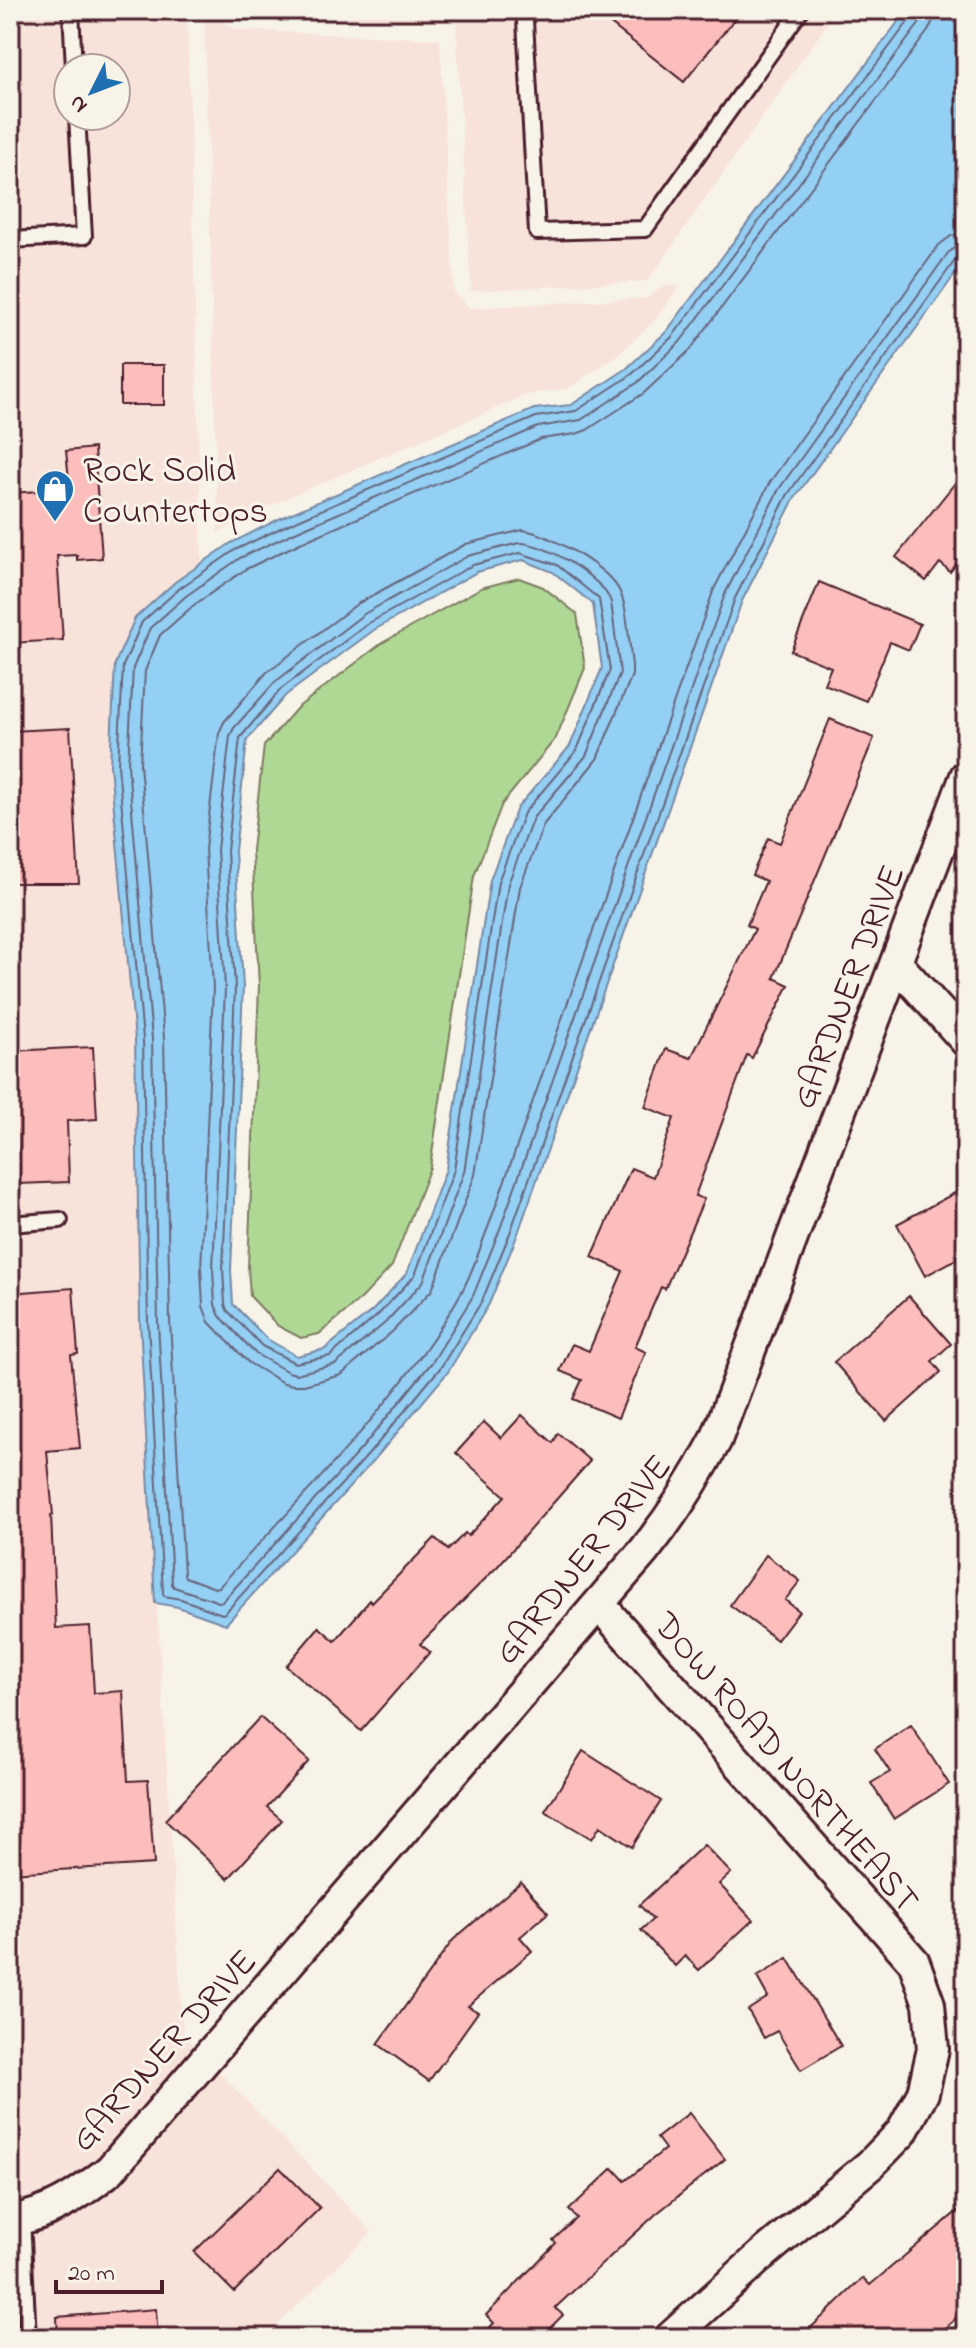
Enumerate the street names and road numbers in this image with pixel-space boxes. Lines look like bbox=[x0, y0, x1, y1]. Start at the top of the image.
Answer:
street label: GARDNER DRIVE bbox=[779, 858, 921, 1117]
street label: GARDNER DRIVE bbox=[483, 1444, 686, 1678]
street label: DOW ROAD NORTHEAST bbox=[638, 1601, 930, 1926]
street label: GARDNER DRIVE bbox=[60, 1939, 271, 2165]

